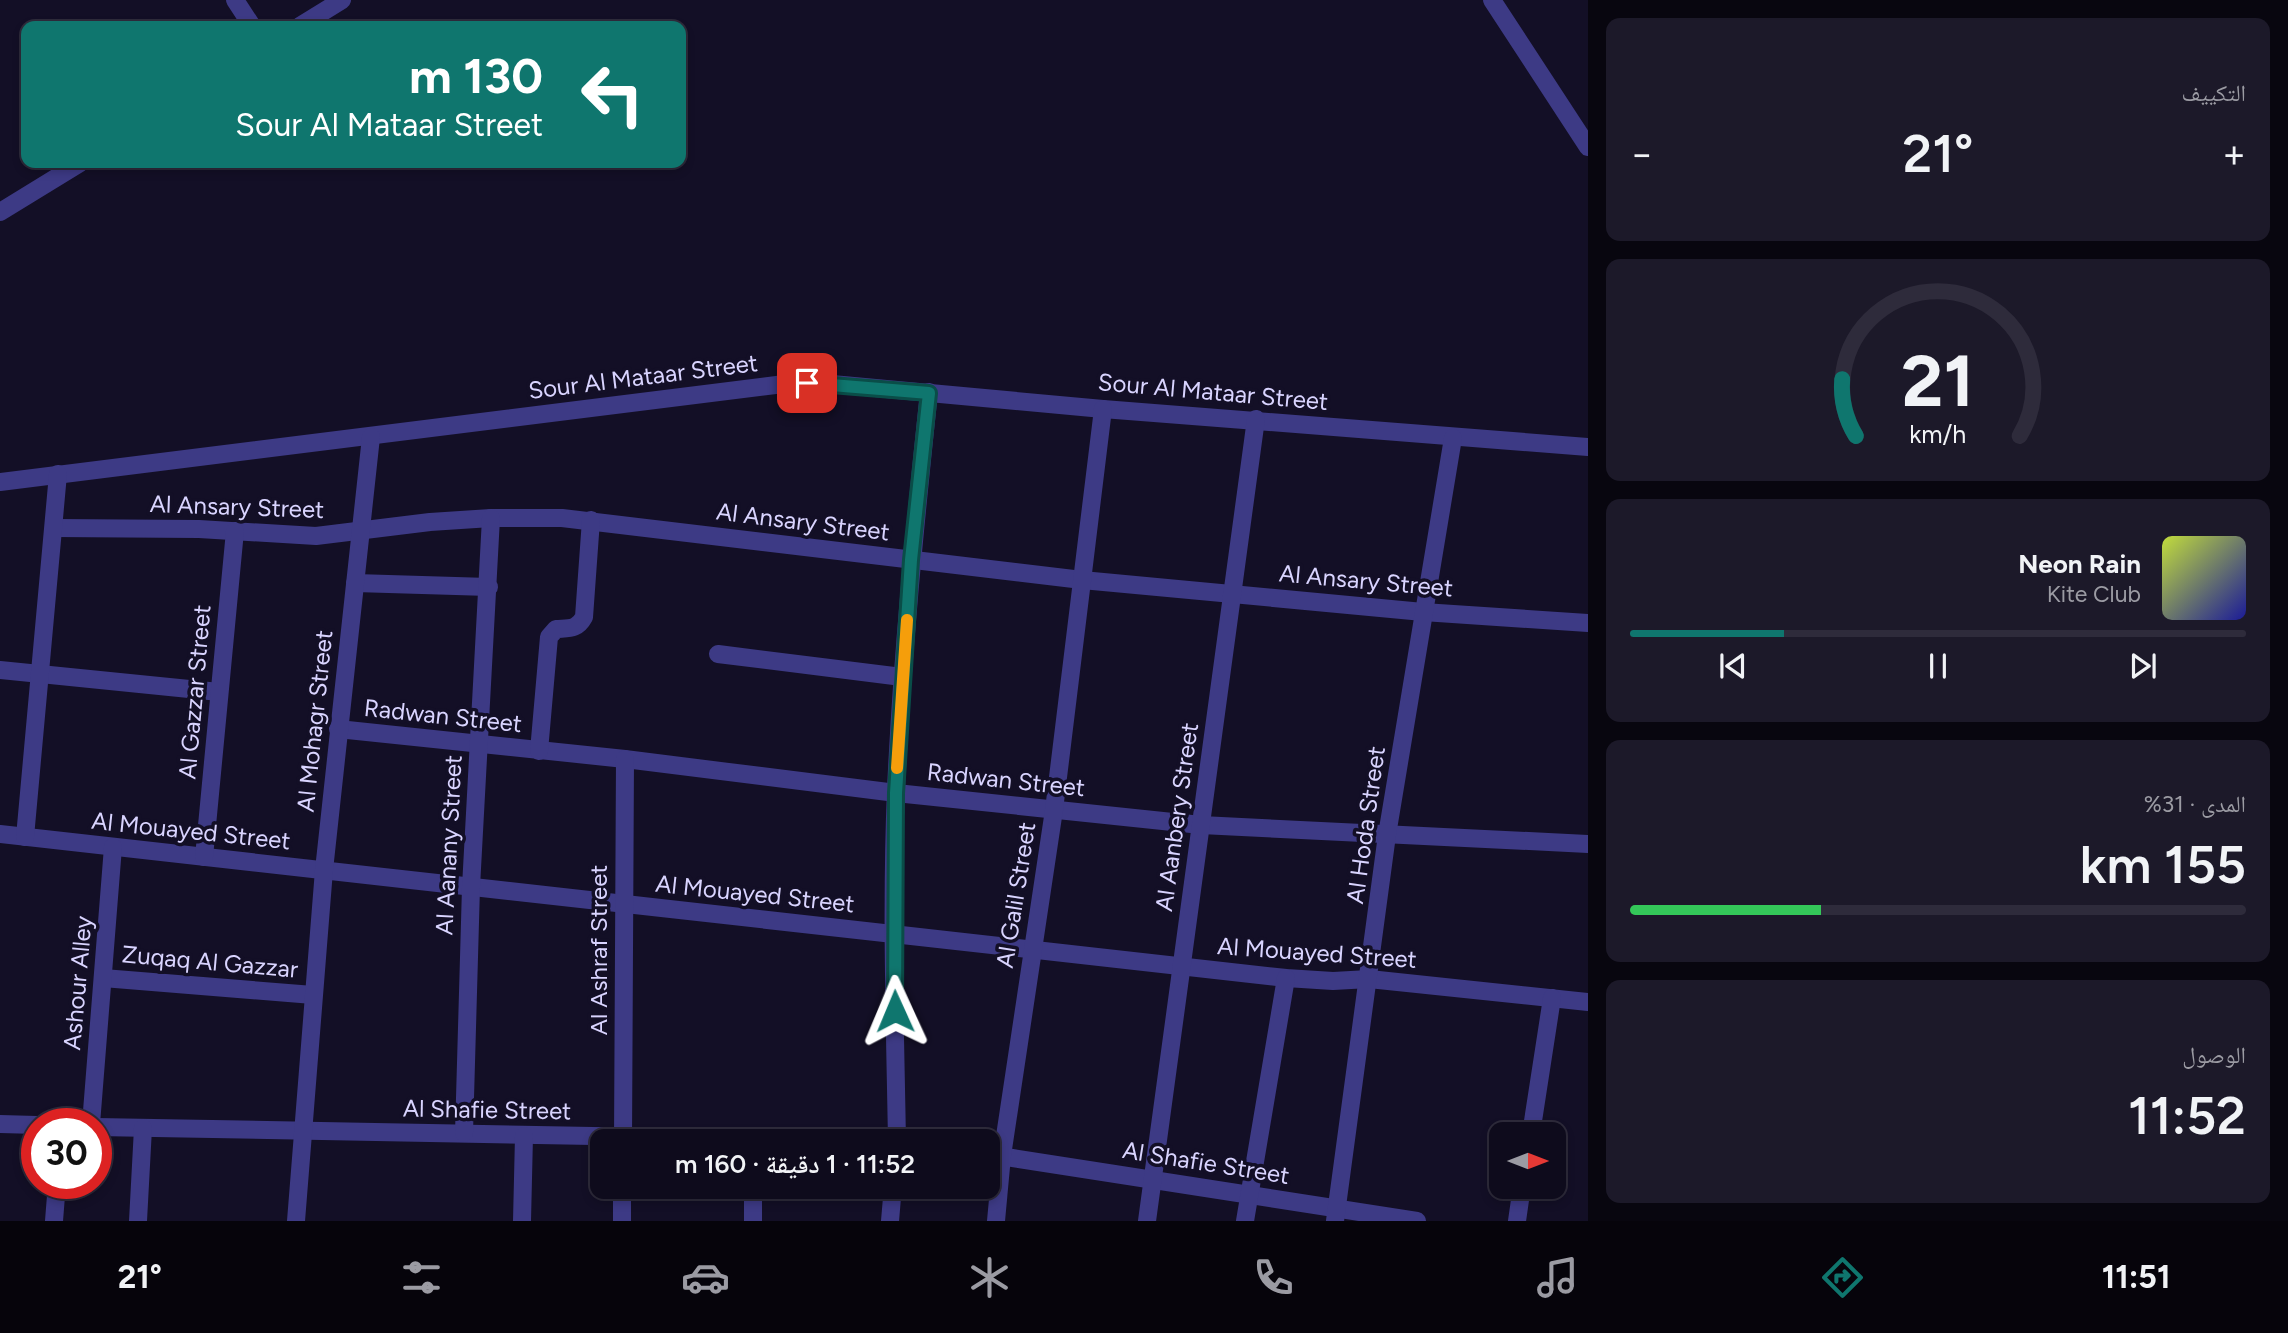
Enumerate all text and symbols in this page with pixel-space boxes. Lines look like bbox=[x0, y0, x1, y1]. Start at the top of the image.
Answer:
text: 130 m bbox=[409, 46, 543, 105]
icon: left bbox=[567, 49, 658, 140]
text: التكييف bbox=[2181, 79, 2246, 107]
text: Sour Al Mataar Street bbox=[235, 106, 543, 144]
text: 21° bbox=[1903, 123, 1973, 185]
text: − bbox=[1630, 131, 1654, 177]
text: + bbox=[2222, 131, 2246, 177]
text: 21 bbox=[1902, 337, 1974, 424]
street label: Sour Al Mataar Street bbox=[527, 348, 759, 405]
pin bbox=[777, 353, 837, 413]
icon: arrive bbox=[788, 364, 826, 402]
street label: Sour Al Mataar Street bbox=[1097, 367, 1329, 416]
text: km/h bbox=[1909, 419, 1967, 449]
street label: Al Ansary Street bbox=[149, 489, 325, 524]
street label: Al Ansary Street bbox=[715, 496, 891, 547]
text: Neon Rain bbox=[2018, 548, 2141, 580]
street label: Al Ansary Street bbox=[1278, 558, 1454, 603]
text: Kite Club bbox=[2047, 580, 2141, 608]
street label: Al Gazzar Street bbox=[172, 604, 217, 780]
street label: Al Mohagr Street bbox=[291, 629, 338, 813]
icon: previous bbox=[1714, 647, 1752, 685]
icon: pause bbox=[1919, 647, 1957, 685]
icon: next bbox=[2124, 647, 2162, 685]
street label: Radwan Street bbox=[363, 693, 523, 738]
street label: Al Aanbery Street bbox=[1149, 721, 1204, 913]
street label: Al Hoda Street bbox=[1340, 744, 1391, 906]
street label: Al Aanany Street bbox=[429, 754, 468, 936]
street label: Radwan Street bbox=[926, 757, 1086, 802]
text: المدى · 31% bbox=[2144, 790, 2246, 818]
street label: Al Mouayed Street bbox=[90, 806, 292, 855]
street label: Al Galil Street bbox=[990, 820, 1041, 970]
text: 155 km bbox=[2080, 834, 2246, 896]
street label: Al Ashraf Street bbox=[584, 865, 613, 1035]
street label: Al Mouayed Street bbox=[654, 869, 856, 918]
street label: Ashour Alley bbox=[57, 914, 98, 1051]
street label: Al Mouayed Street bbox=[1216, 931, 1418, 974]
street label: Zuqaq Al Gazzar bbox=[121, 939, 299, 984]
position arrow bbox=[858, 974, 932, 1048]
text: الوصول bbox=[2182, 1041, 2246, 1069]
text: 11:52 bbox=[2128, 1085, 2246, 1147]
street label: Al Shafie Street bbox=[403, 1094, 571, 1125]
speed limit sign: 30 bbox=[21, 1108, 112, 1199]
north arrow bbox=[1489, 1122, 1566, 1199]
map controls bbox=[1489, 1122, 1566, 1199]
street label: Al Shafie Street bbox=[1121, 1135, 1292, 1190]
text: 11:52 · 1 دقيقة · 160 m bbox=[675, 1148, 915, 1180]
icon: filters bbox=[397, 1253, 446, 1302]
icon: car bbox=[681, 1253, 730, 1302]
icon: climate bbox=[965, 1253, 1014, 1302]
icon: phone bbox=[1249, 1253, 1298, 1302]
icon: music bbox=[1533, 1253, 1582, 1302]
icon: directions bbox=[1818, 1253, 1867, 1302]
text: 21° bbox=[118, 1258, 162, 1296]
text: 11:51 bbox=[2102, 1258, 2170, 1296]

